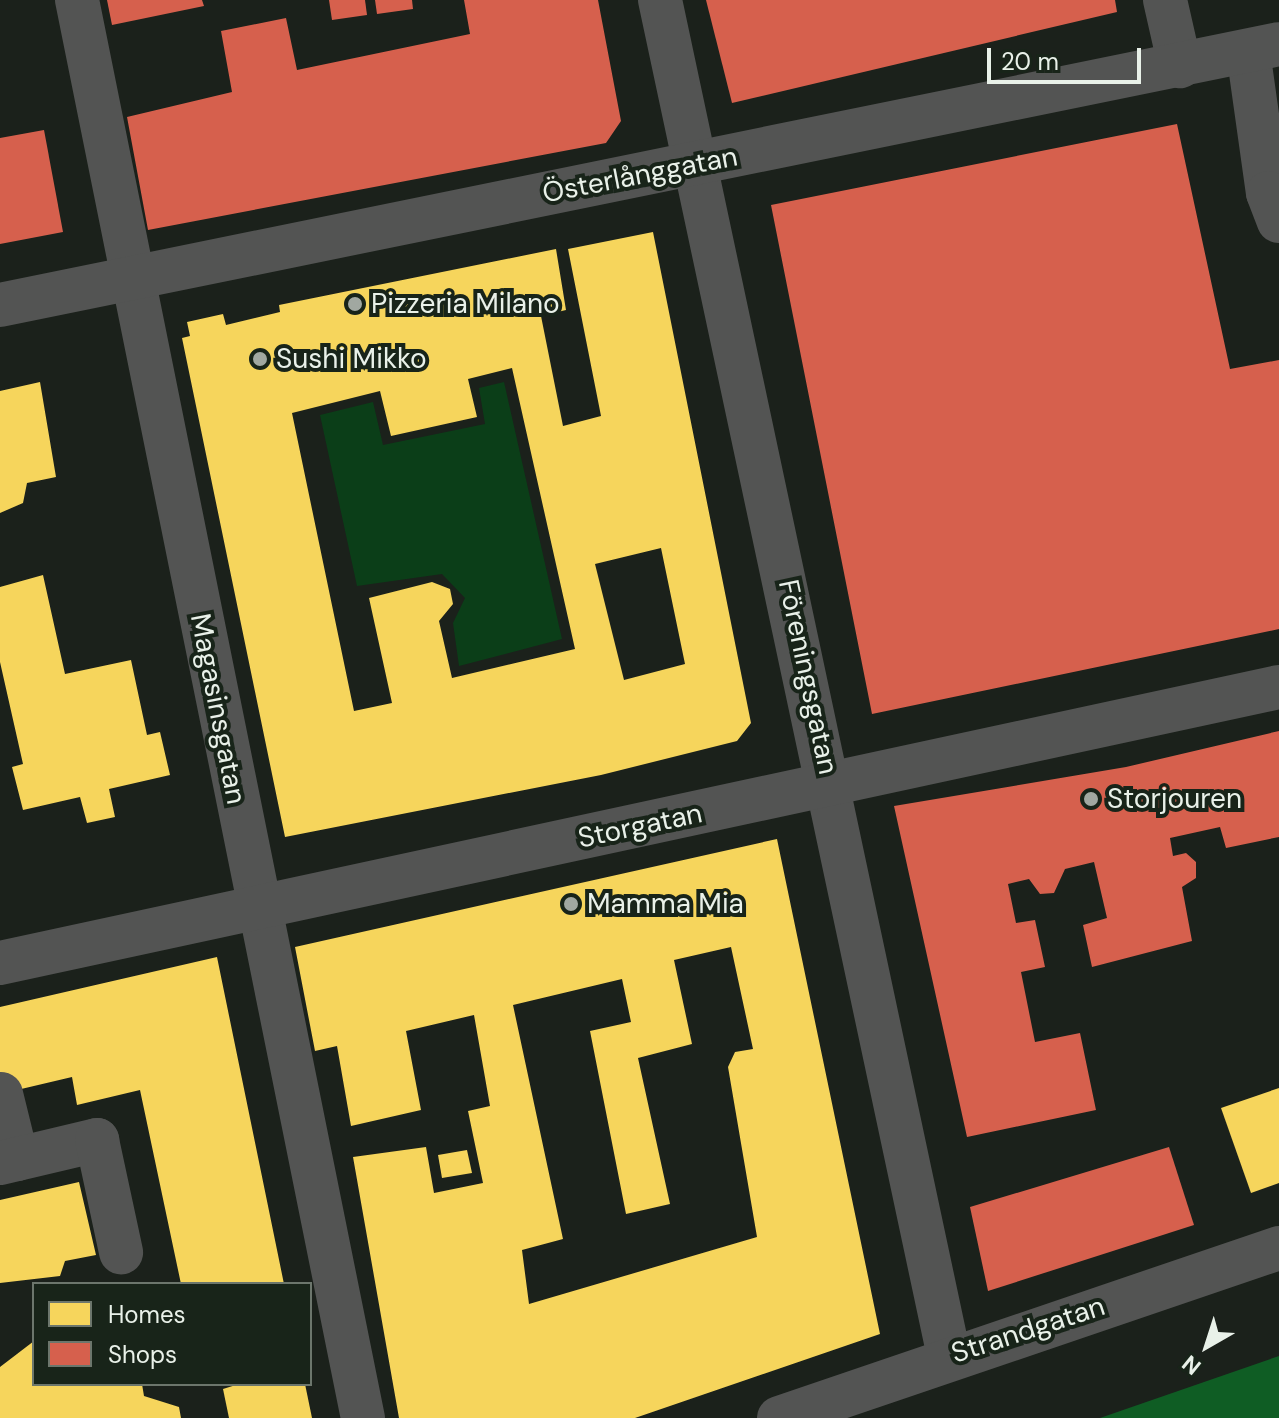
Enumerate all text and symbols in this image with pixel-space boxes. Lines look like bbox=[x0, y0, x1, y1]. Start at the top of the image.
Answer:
scale bar bbox=[991, 32, 1145, 82]
text: 20 m bbox=[1001, 46, 1059, 77]
street label: Österlånggatan bbox=[540, 140, 740, 210]
place label: Pizzeria Milano bbox=[371, 287, 560, 321]
marker: Pizzeria Milano bbox=[346, 295, 364, 313]
place label: Sushi Mikko bbox=[276, 342, 427, 376]
marker: Sushi Mikko bbox=[251, 350, 269, 368]
street label: Föreningsgatan bbox=[771, 577, 845, 777]
street label: Magasinsgatan bbox=[183, 611, 253, 807]
place label: Storjouren bbox=[1107, 782, 1242, 816]
marker: Storjouren bbox=[1082, 790, 1100, 808]
street label: Storgatan bbox=[575, 796, 705, 856]
place label: Mamma Mia bbox=[587, 887, 744, 921]
marker: Mamma Mia bbox=[562, 895, 580, 913]
legend bbox=[32, 1282, 312, 1386]
street label: Strandgatan bbox=[947, 1289, 1109, 1371]
text: Homes bbox=[108, 1299, 186, 1330]
north arrow bbox=[1167, 1306, 1247, 1386]
text: Shops bbox=[108, 1339, 177, 1370]
text: N bbox=[1176, 1349, 1207, 1381]

